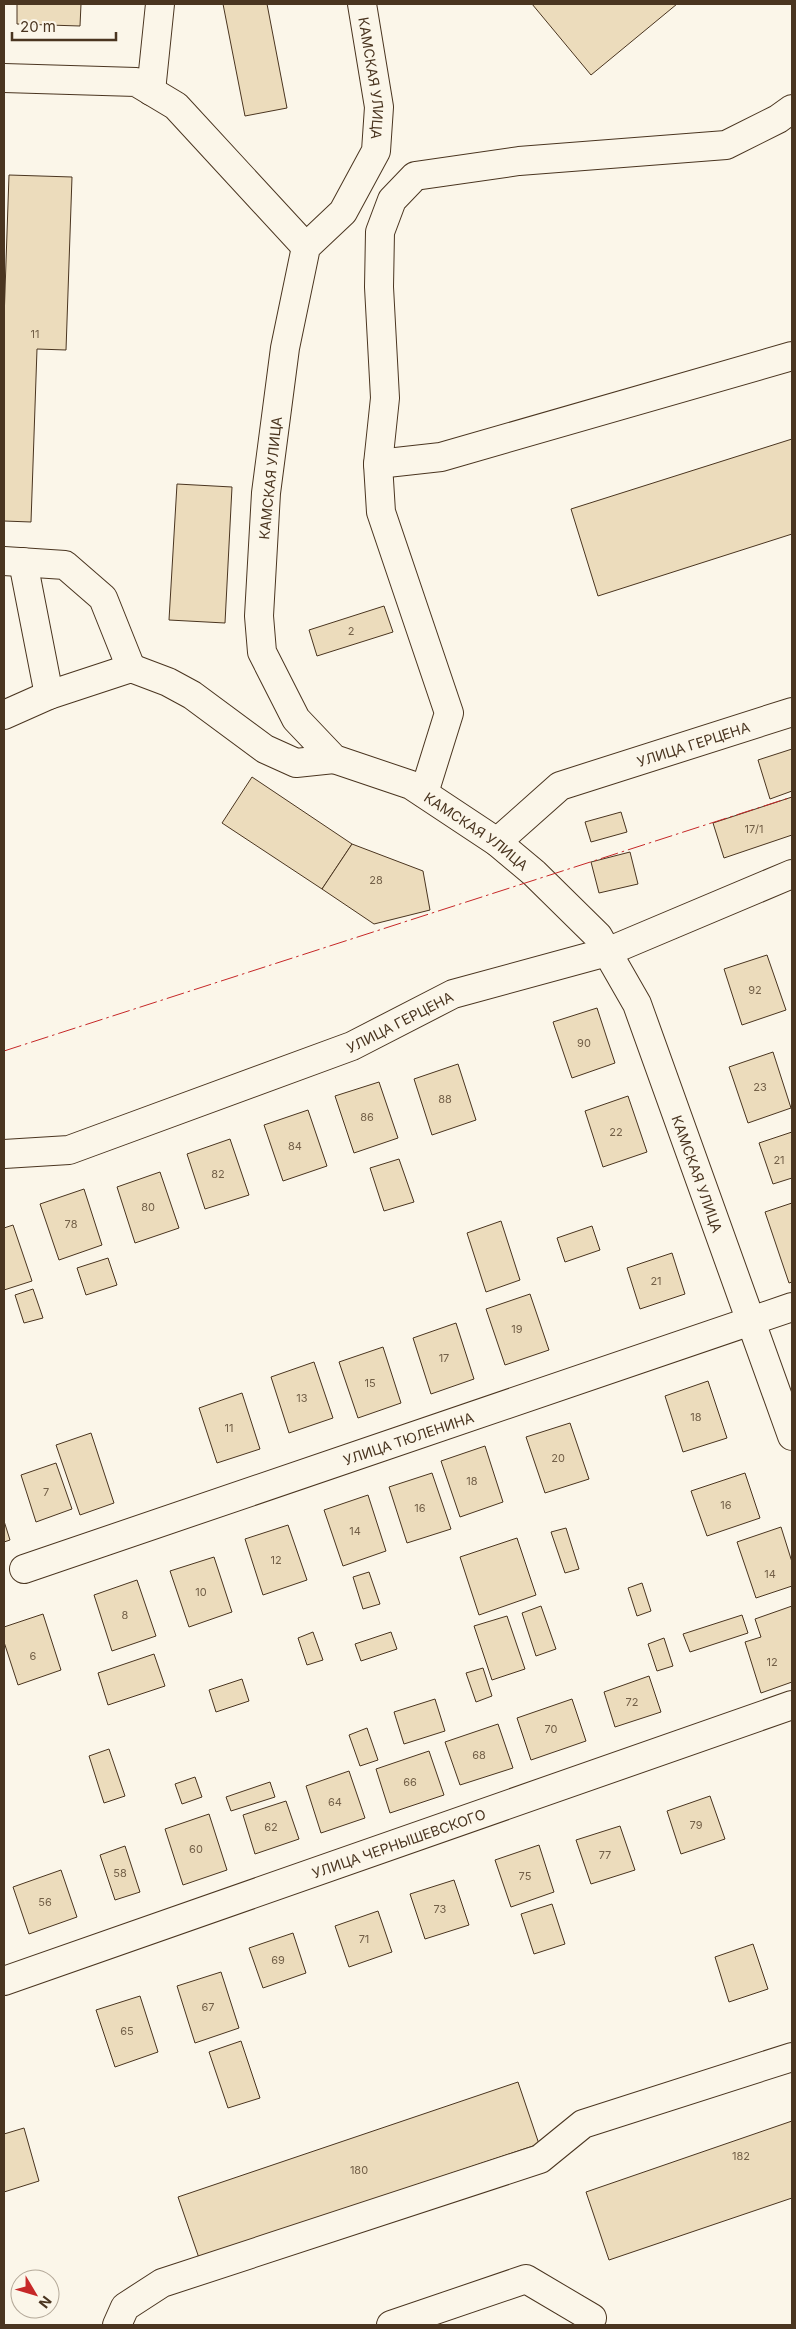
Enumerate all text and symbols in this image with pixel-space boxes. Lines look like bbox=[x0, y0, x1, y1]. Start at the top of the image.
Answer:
scale bar bbox=[12, 10, 116, 42]
street label: КАМСКАЯ УЛИЦА bbox=[356, 16, 388, 140]
text: 20 m bbox=[20, 17, 56, 36]
house number: 11 bbox=[31, 327, 39, 341]
street label: КАМСКАЯ УЛИЦА bbox=[255, 415, 285, 540]
house number: 2 bbox=[348, 624, 354, 638]
street label: УЛИЦА ГЕРЦЕНА bbox=[634, 717, 752, 770]
street label: КАМСКАЯ УЛИЦА bbox=[421, 788, 532, 873]
house number: 17/1 bbox=[744, 822, 764, 836]
house number: 28 bbox=[369, 873, 383, 887]
house number: 92 bbox=[748, 983, 762, 997]
street label: УЛИЦА ГЕРЦЕНА bbox=[344, 987, 456, 1056]
house number: 90 bbox=[577, 1036, 591, 1050]
house number: 23 bbox=[753, 1080, 767, 1094]
house number: 88 bbox=[438, 1092, 452, 1106]
house number: 86 bbox=[360, 1110, 374, 1124]
street label: КАМСКАЯ УЛИЦА bbox=[669, 1113, 727, 1235]
house number: 22 bbox=[609, 1125, 623, 1139]
house number: 84 bbox=[288, 1139, 302, 1153]
house number: 21 bbox=[773, 1153, 785, 1167]
house number: 82 bbox=[211, 1167, 225, 1181]
house number: 80 bbox=[141, 1200, 155, 1214]
house number: 78 bbox=[65, 1217, 78, 1231]
house number: 21 bbox=[650, 1274, 662, 1288]
house number: 19 bbox=[511, 1322, 523, 1336]
house number: 17 bbox=[439, 1351, 449, 1365]
house number: 15 bbox=[364, 1376, 376, 1390]
house number: 13 bbox=[296, 1391, 308, 1405]
street label: УЛИЦА ТЮЛЕНИНА bbox=[341, 1408, 476, 1468]
house number: 18 bbox=[690, 1410, 702, 1424]
house number: 11 bbox=[225, 1421, 233, 1435]
house number: 20 bbox=[551, 1451, 565, 1465]
house number: 18 bbox=[466, 1474, 478, 1488]
house number: 7 bbox=[43, 1485, 49, 1499]
house number: 16 bbox=[720, 1498, 732, 1512]
house number: 16 bbox=[414, 1501, 426, 1515]
house number: 14 bbox=[349, 1524, 361, 1538]
house number: 12 bbox=[270, 1553, 282, 1567]
house number: 14 bbox=[764, 1567, 776, 1581]
house number: 10 bbox=[195, 1585, 207, 1599]
house number: 8 bbox=[122, 1608, 129, 1622]
house number: 6 bbox=[30, 1649, 37, 1663]
house number: 12 bbox=[766, 1655, 778, 1669]
house number: 72 bbox=[626, 1695, 638, 1709]
house number: 70 bbox=[545, 1722, 558, 1736]
house number: 68 bbox=[472, 1748, 486, 1762]
house number: 66 bbox=[403, 1775, 417, 1789]
house number: 64 bbox=[328, 1795, 342, 1809]
street label: УЛИЦА ЧЕРНЫШЕВСКОГО bbox=[309, 1805, 488, 1881]
house number: 79 bbox=[690, 1818, 703, 1832]
house number: 62 bbox=[264, 1820, 278, 1834]
house number: 60 bbox=[189, 1842, 203, 1856]
house number: 77 bbox=[599, 1848, 611, 1862]
house number: 58 bbox=[113, 1866, 127, 1880]
house number: 75 bbox=[519, 1869, 532, 1883]
house number: 56 bbox=[38, 1895, 52, 1909]
house number: 73 bbox=[434, 1902, 447, 1916]
house number: 71 bbox=[359, 1932, 369, 1946]
house number: 69 bbox=[271, 1953, 285, 1967]
house number: 67 bbox=[201, 2000, 215, 2014]
house number: 65 bbox=[120, 2024, 134, 2038]
house number: 182 bbox=[732, 2149, 750, 2163]
house number: 180 bbox=[350, 2163, 368, 2177]
north arrow bbox=[10, 2269, 60, 2319]
text: N bbox=[36, 2293, 56, 2312]

